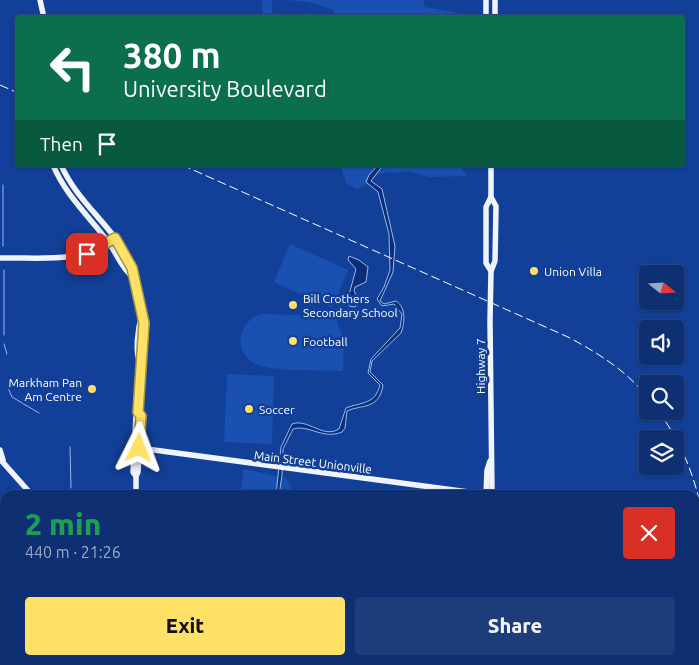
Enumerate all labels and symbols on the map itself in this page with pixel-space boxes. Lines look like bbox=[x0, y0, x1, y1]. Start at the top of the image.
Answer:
pin bbox=[66, 233, 108, 275]
marker: Union Villa bbox=[528, 265, 540, 277]
place label: Union Villa bbox=[544, 265, 602, 278]
north arrow bbox=[639, 265, 684, 310]
place label: Bill Crothers Secondary School bbox=[303, 292, 398, 319]
marker: Bill Crothers Secondary School bbox=[287, 299, 299, 311]
marker: Football bbox=[287, 335, 299, 347]
place label: Football bbox=[303, 335, 348, 348]
street label: Highway 7 bbox=[474, 338, 487, 394]
place label: Markham Pan Am Centre bbox=[9, 376, 82, 403]
marker: Markham Pan Am Centre bbox=[86, 383, 98, 395]
marker: Soccer bbox=[243, 403, 255, 415]
place label: Soccer bbox=[259, 403, 295, 416]
position arrow bbox=[112, 421, 164, 473]
street label: Main Street Unionville bbox=[253, 448, 373, 476]

